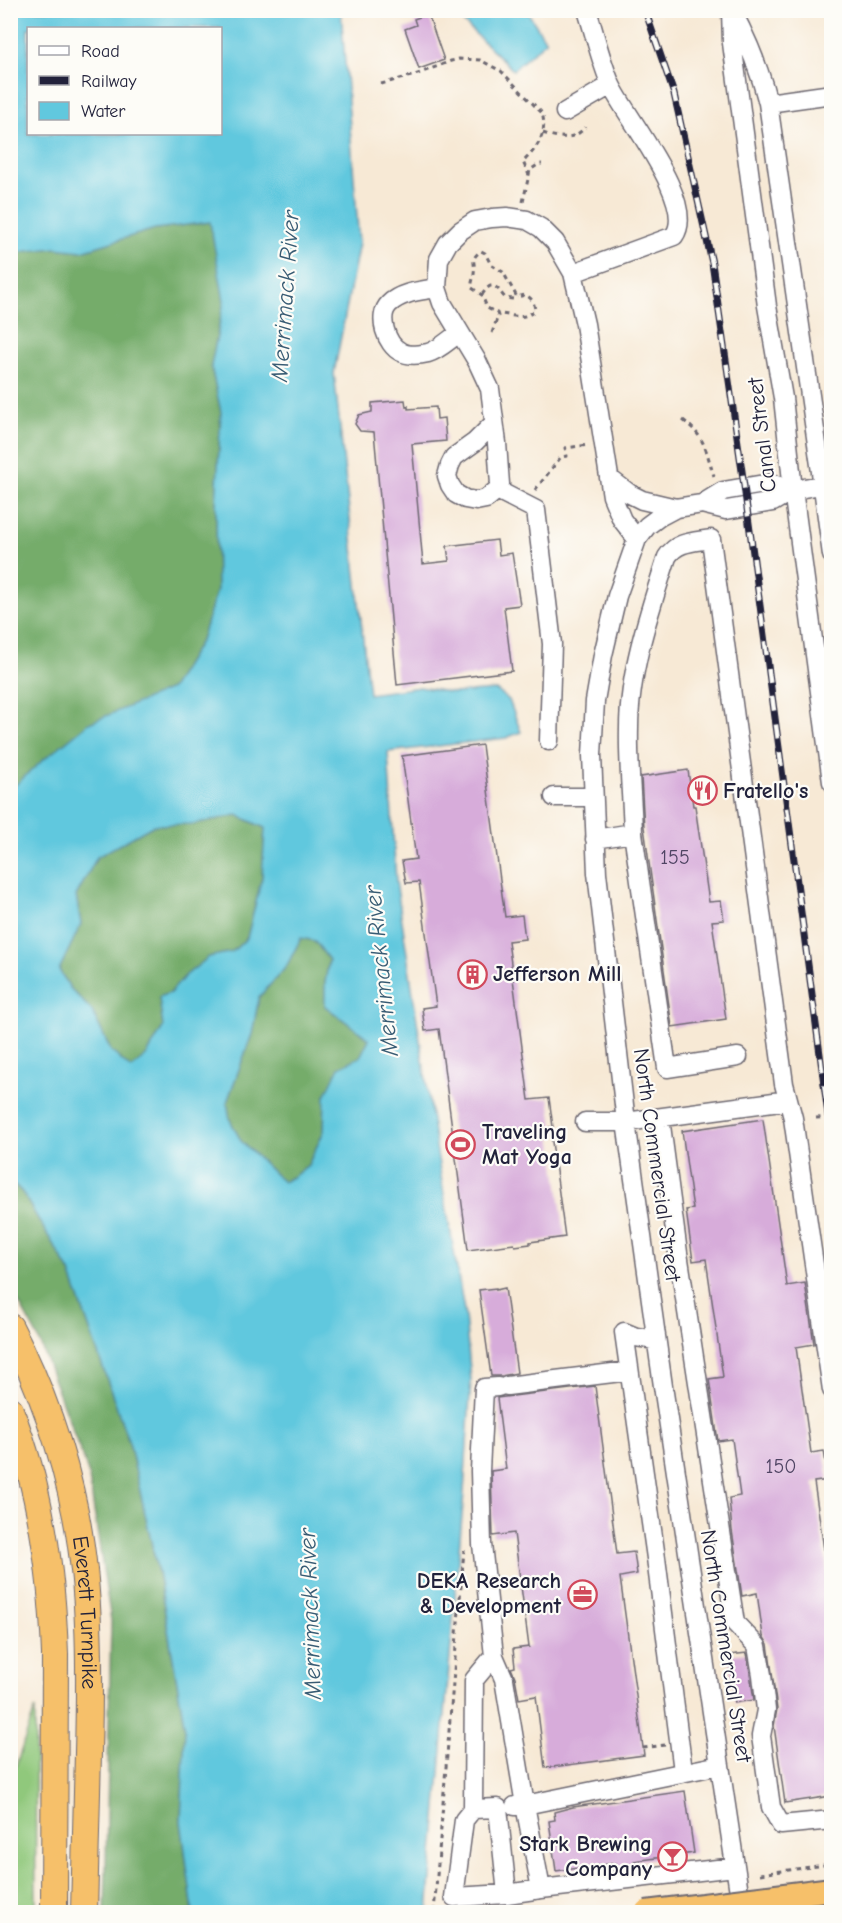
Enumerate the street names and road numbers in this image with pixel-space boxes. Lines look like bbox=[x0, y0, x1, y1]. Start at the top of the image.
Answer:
street label: Canal Street bbox=[742, 375, 782, 494]
street label: North Commercial Street bbox=[628, 1047, 686, 1284]
street label: North Commercial Street bbox=[695, 1528, 757, 1765]
street label: Everett Turnpike bbox=[67, 1534, 102, 1689]

